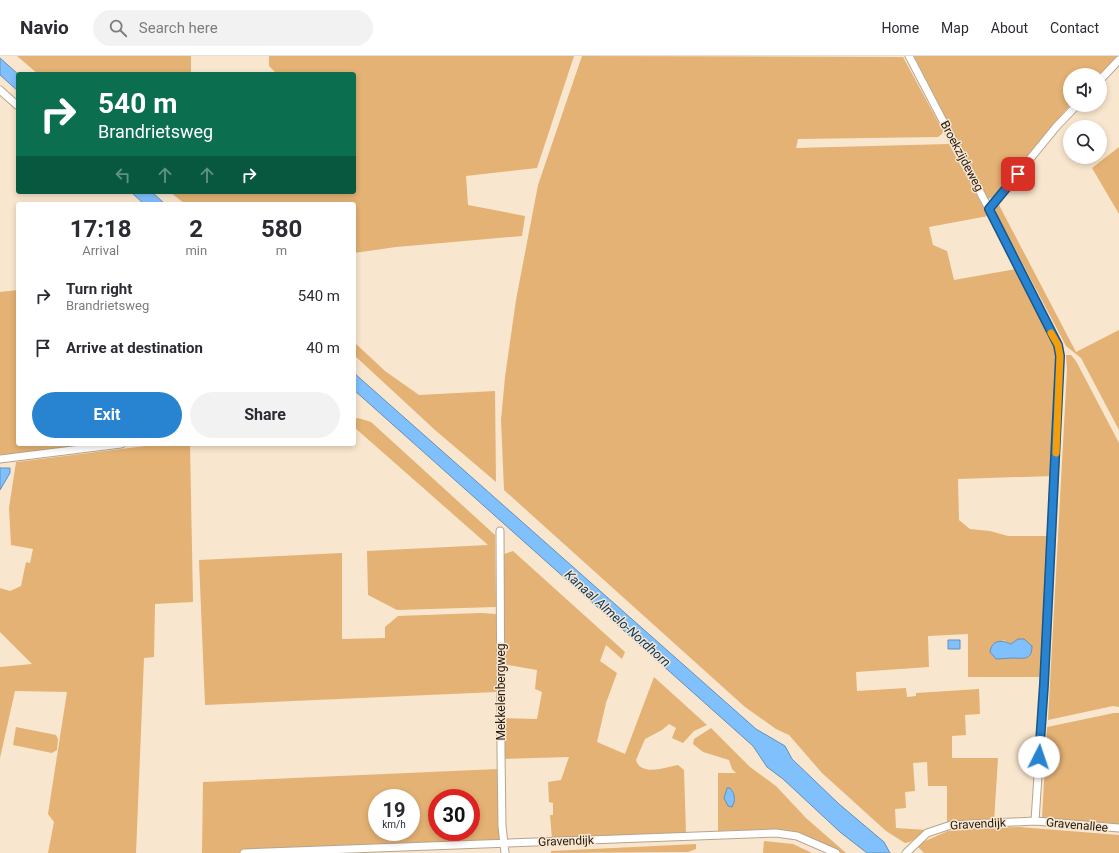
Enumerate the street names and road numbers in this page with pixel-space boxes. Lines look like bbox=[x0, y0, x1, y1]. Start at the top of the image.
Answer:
street label: Broekzijdeweg bbox=[938, 118, 986, 194]
street label: Mekkelenbergweg bbox=[494, 643, 508, 741]
street label: Gravenallee bbox=[1045, 815, 1109, 835]
street label: Gravendijk bbox=[950, 816, 1007, 832]
street label: Gravendijk bbox=[538, 833, 595, 849]

